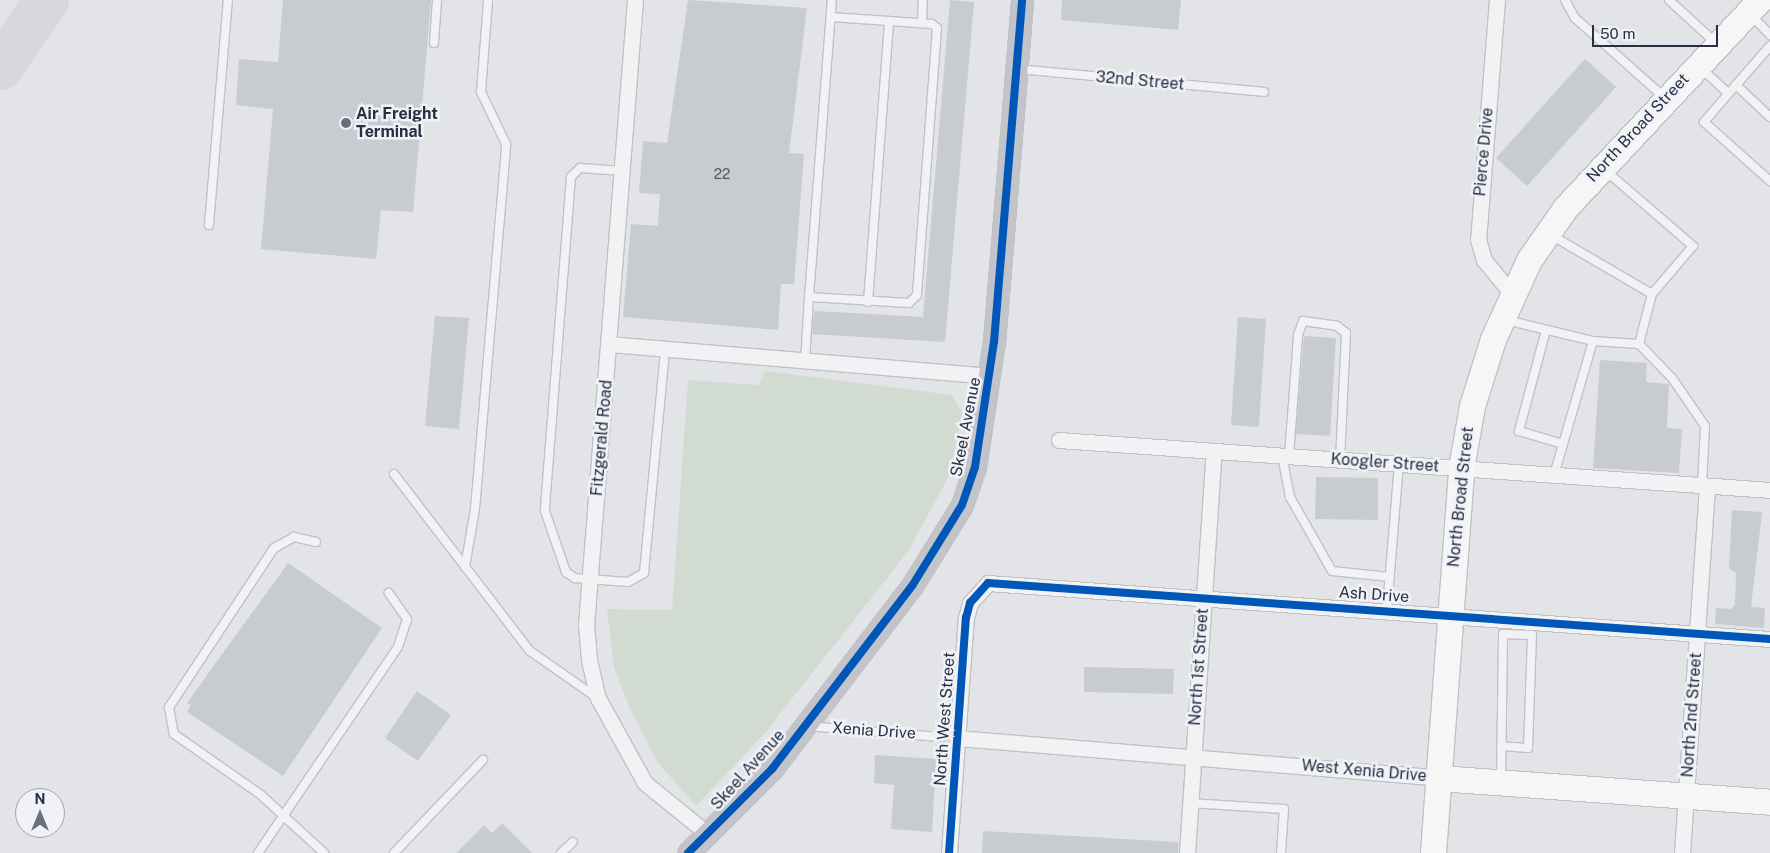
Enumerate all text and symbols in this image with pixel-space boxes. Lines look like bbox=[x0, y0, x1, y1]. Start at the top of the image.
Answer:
scale bar bbox=[1595, 15, 1721, 47]
text: 50 m bbox=[1600, 25, 1635, 42]
street label: 32nd Street bbox=[1095, 68, 1185, 94]
street label: North Broad Street bbox=[1583, 70, 1693, 186]
place label: Air Freight Terminal bbox=[356, 104, 438, 142]
street label: Pierce Drive bbox=[1471, 107, 1497, 197]
marker: Air Freight Terminal bbox=[340, 117, 352, 129]
house number: 22 bbox=[714, 166, 730, 182]
street label: Skeel Avenue bbox=[947, 376, 985, 478]
street label: Fitzgerald Road bbox=[587, 379, 617, 497]
street label: North Broad Street bbox=[1444, 426, 1478, 568]
street label: Koogler Street bbox=[1330, 450, 1440, 476]
street label: Ash Drive bbox=[1338, 583, 1410, 607]
street label: North 1st Street bbox=[1185, 608, 1213, 726]
street label: North West Street bbox=[931, 651, 959, 787]
street label: North 2nd Street bbox=[1678, 652, 1706, 778]
street label: Xenia Drive bbox=[831, 718, 917, 744]
street label: Skeel Avenue bbox=[707, 726, 789, 814]
street label: West Xenia Drive bbox=[1301, 756, 1427, 786]
north arrow bbox=[15, 788, 65, 838]
text: N bbox=[35, 791, 45, 807]

